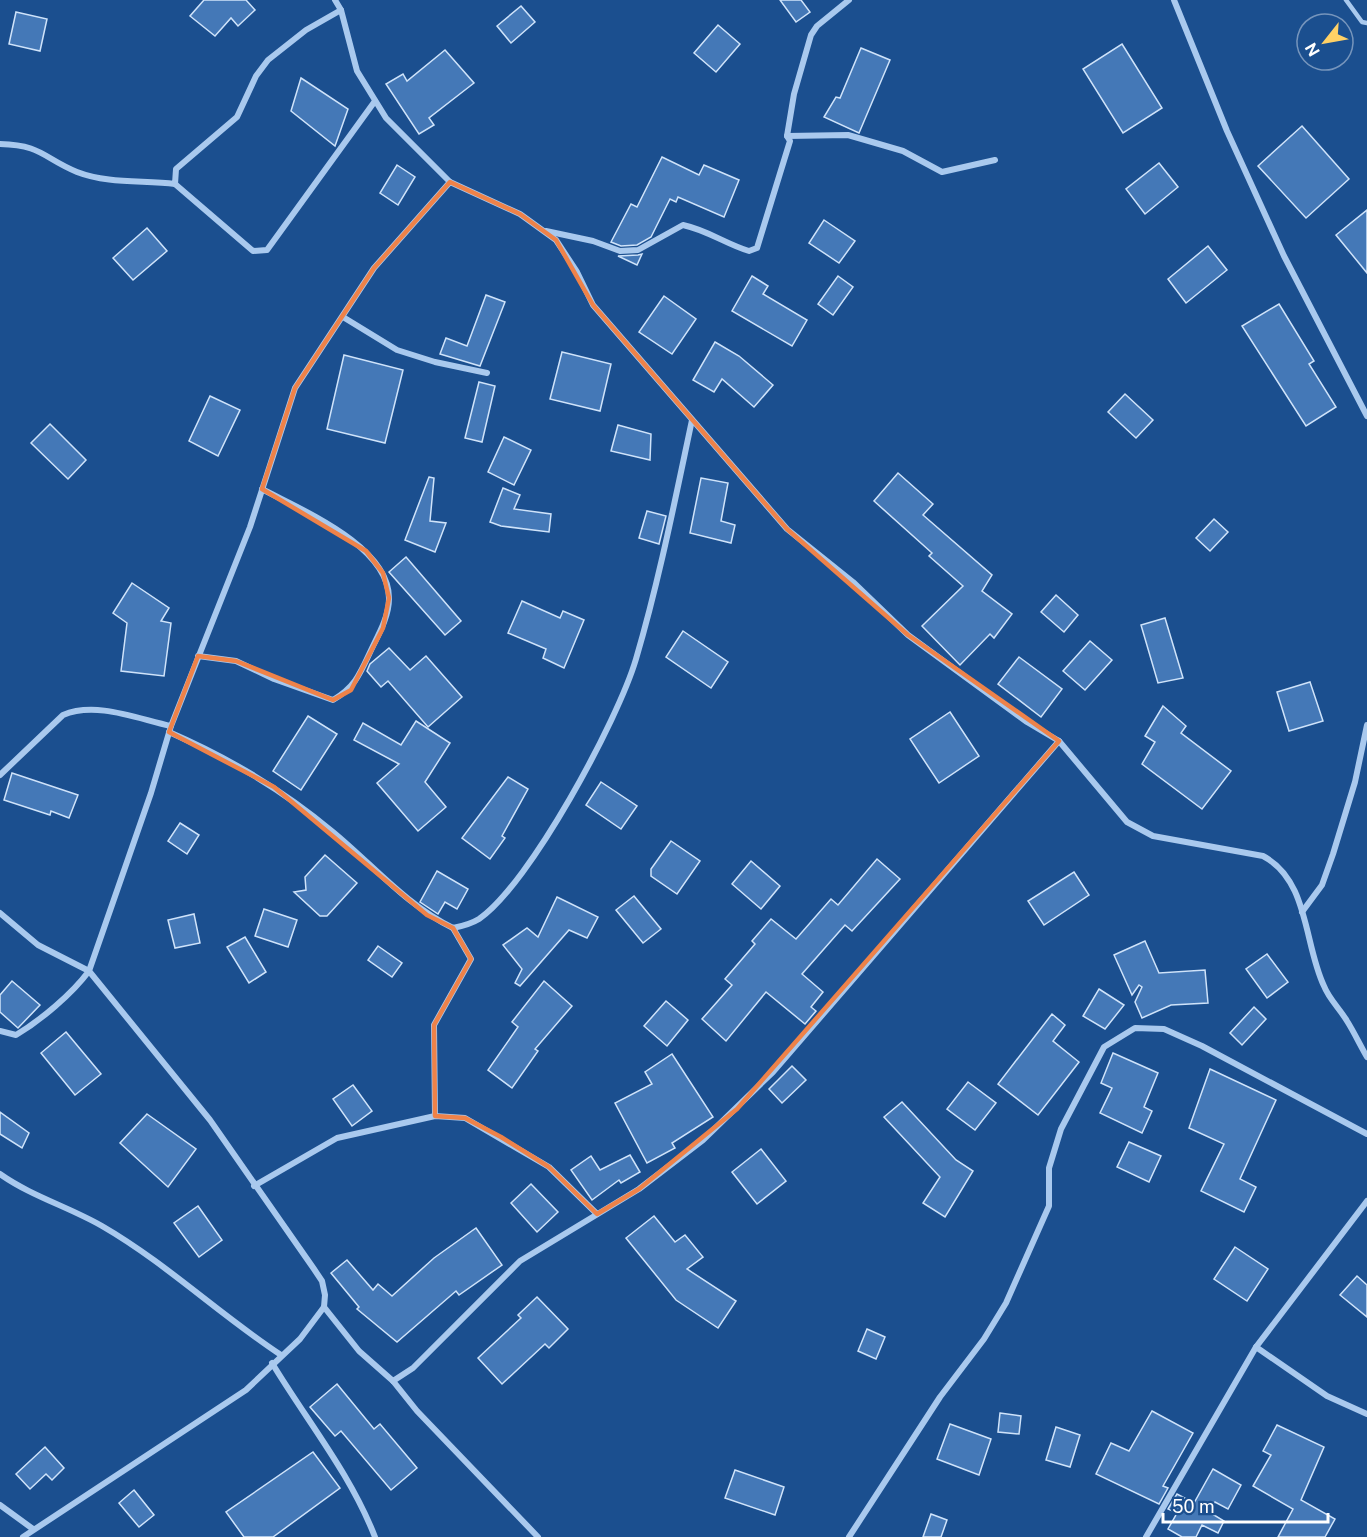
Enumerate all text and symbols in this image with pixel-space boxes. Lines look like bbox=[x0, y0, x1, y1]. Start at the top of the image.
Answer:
north arrow bbox=[1295, 12, 1355, 72]
text: N bbox=[1301, 39, 1324, 60]
scale bar bbox=[1163, 1486, 1328, 1524]
text: 50 m bbox=[1172, 1496, 1215, 1517]

